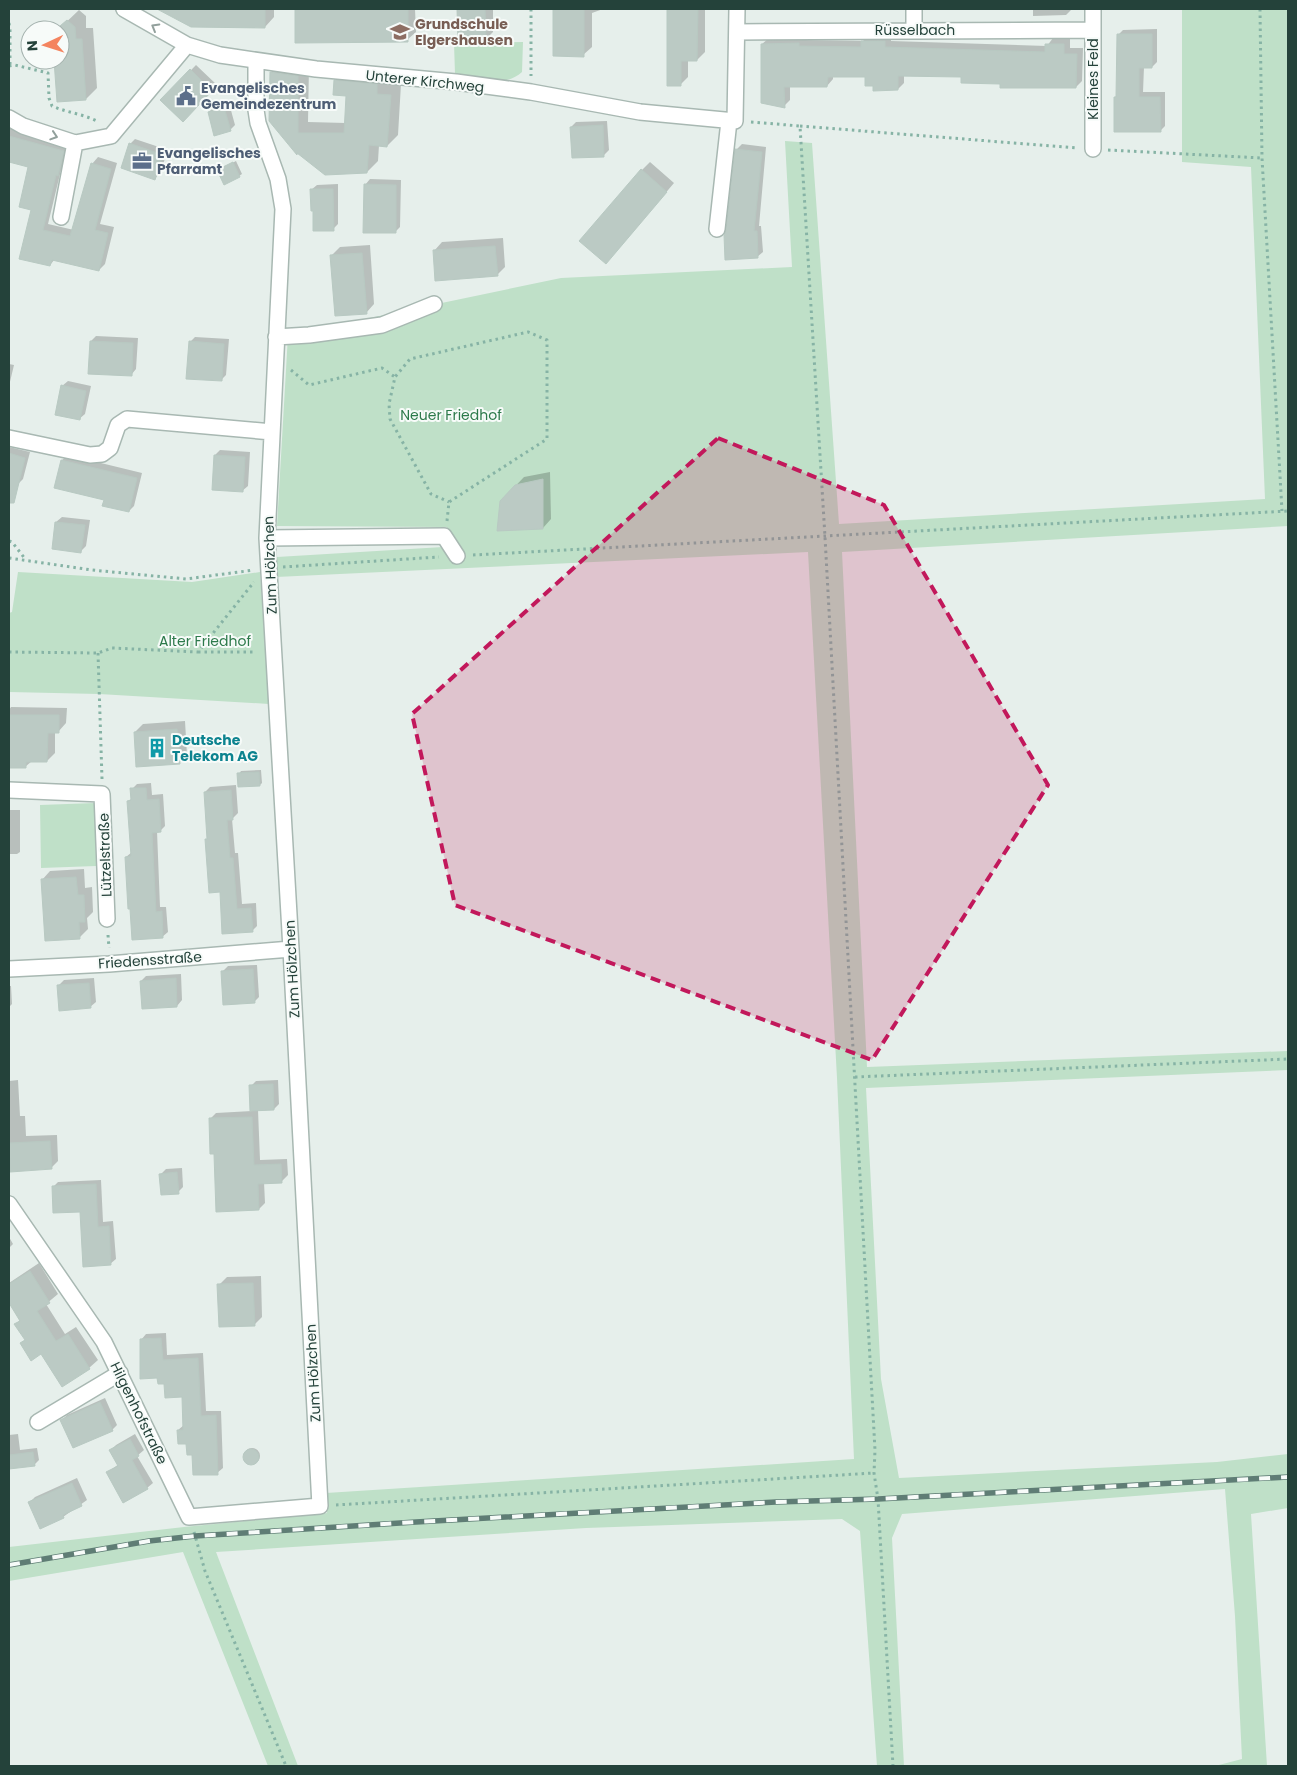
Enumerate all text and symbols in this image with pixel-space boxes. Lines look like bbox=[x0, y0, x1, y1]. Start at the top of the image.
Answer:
place label: Grundschule Elgershausen bbox=[415, 14, 513, 50]
north arrow bbox=[20, 20, 70, 70]
street label: Rüsselbach bbox=[875, 20, 955, 40]
school or university icon: Grundschule Elgershausen bbox=[389, 21, 411, 43]
one-way arrow bbox=[152, 23, 161, 33]
street label: Kleines Feld bbox=[1083, 38, 1103, 120]
text: N bbox=[22, 40, 42, 52]
street label: Unterer Kirchweg bbox=[365, 65, 485, 97]
place label: Evangelisches Gemeindezentrum bbox=[201, 78, 337, 114]
public building icon: Evangelisches Gemeindezentrum bbox=[175, 85, 197, 107]
one-way arrow bbox=[49, 130, 58, 140]
place label: Evangelisches Pfarramt bbox=[157, 143, 261, 179]
office icon: Evangelisches Pfarramt bbox=[131, 150, 153, 172]
park label: Neuer Friedhof bbox=[400, 405, 502, 425]
street label: Zum Hölzchen bbox=[258, 516, 282, 614]
park label: Alter Friedhof bbox=[159, 631, 251, 651]
place label: Deutsche Telekom AG bbox=[172, 730, 258, 766]
building icon: Deutsche Telekom AG bbox=[146, 737, 168, 759]
street label: Lützelstraße bbox=[94, 812, 116, 897]
street label: Zum Hölzchen bbox=[279, 919, 305, 1019]
street label: Friedensstraße bbox=[97, 946, 203, 974]
street label: Zum Hölzchen bbox=[300, 1323, 326, 1423]
street label: Hilgenhofstraße bbox=[106, 1359, 173, 1468]

